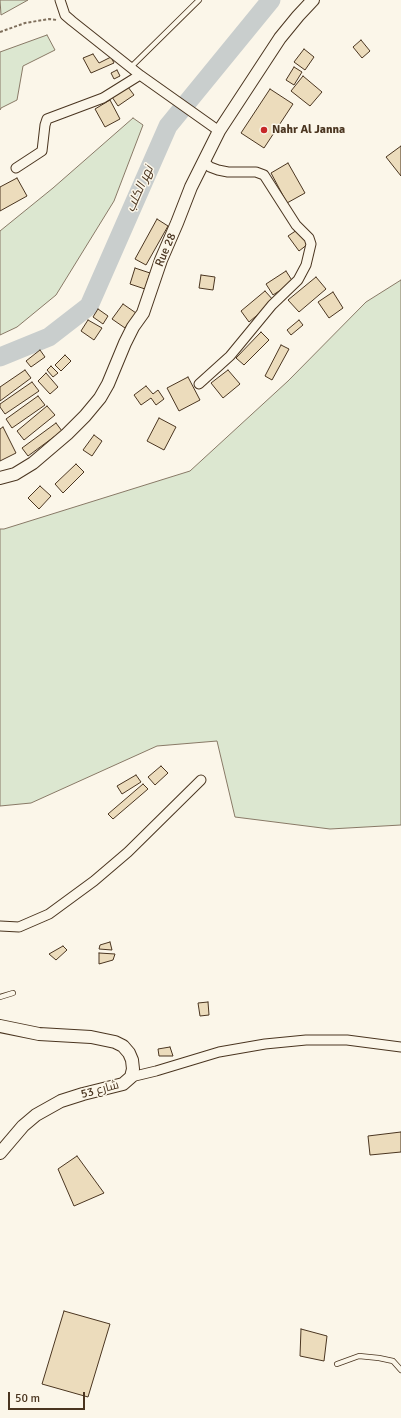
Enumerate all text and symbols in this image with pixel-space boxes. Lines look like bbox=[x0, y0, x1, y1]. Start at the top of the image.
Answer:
place label: Nahr Al Janna bbox=[272, 123, 345, 137]
marker: Nahr Al Janna bbox=[259, 125, 269, 135]
water label: نهر الكلب bbox=[123, 163, 157, 215]
street label: Rue 28 bbox=[153, 231, 179, 269]
street label: شارع 53 bbox=[79, 1078, 121, 1102]
scale bar bbox=[10, 1384, 87, 1410]
text: 50 m bbox=[15, 1391, 40, 1406]

